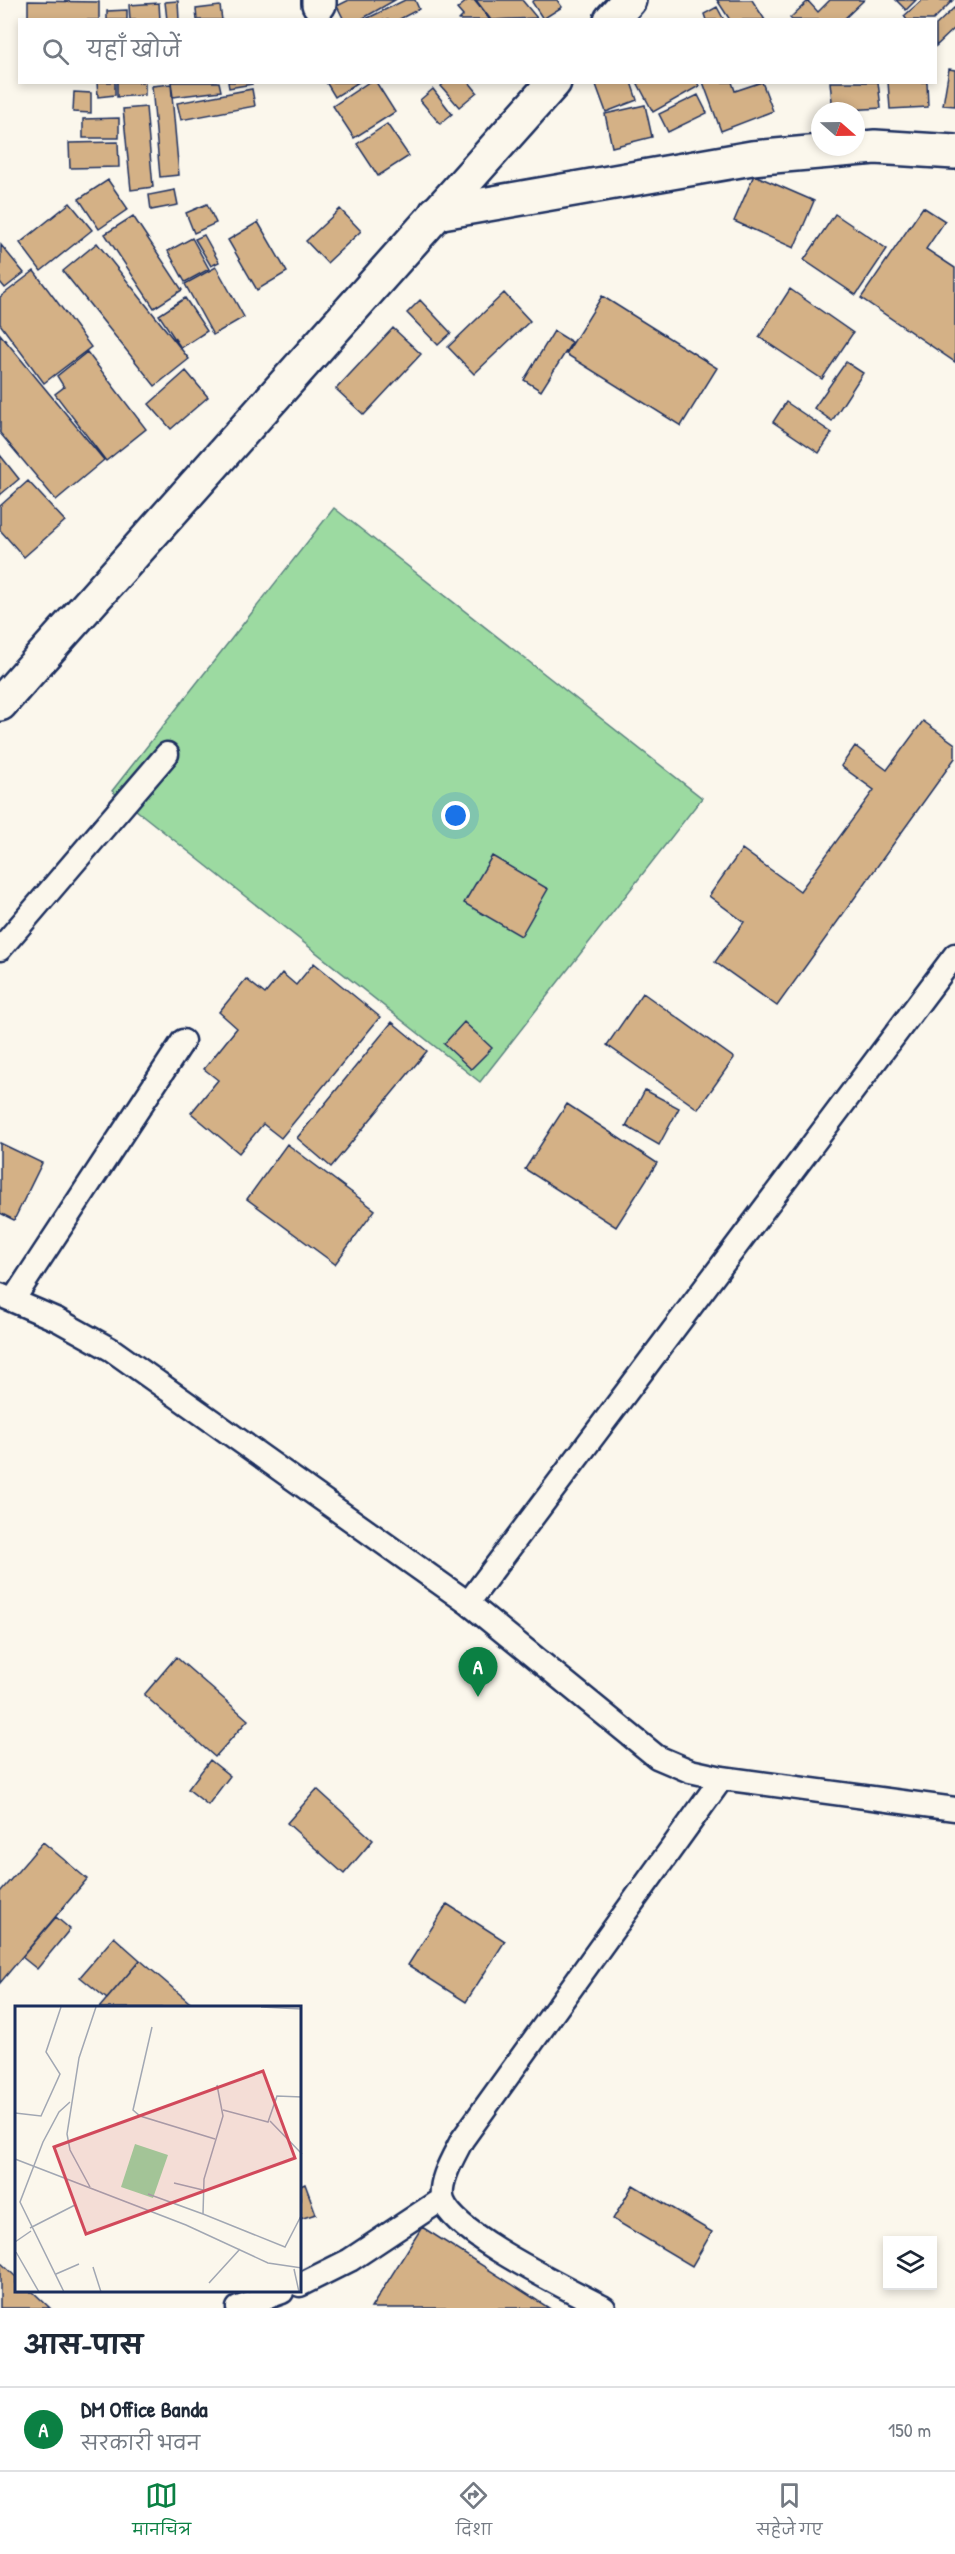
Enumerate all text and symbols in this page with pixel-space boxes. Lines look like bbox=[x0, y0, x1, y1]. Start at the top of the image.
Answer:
search box bbox=[18, 18, 937, 84]
text: यहाँ खोजें bbox=[87, 34, 181, 64]
icon: search bbox=[39, 35, 72, 68]
north arrow bbox=[811, 102, 865, 156]
your location bbox=[441, 801, 470, 830]
pin: A bbox=[458, 1648, 498, 1697]
inset map bbox=[15, 2006, 302, 2293]
map controls bbox=[883, 2236, 937, 2290]
button: layers bbox=[883, 2236, 937, 2290]
text: आस-पास bbox=[24, 2327, 143, 2362]
text: DM Office Banda bbox=[81, 2394, 208, 2424]
text: A bbox=[39, 2416, 48, 2443]
text: 150 m bbox=[888, 2416, 931, 2443]
text: सरकारी भवन bbox=[81, 2429, 200, 2456]
tab: मानचित्र bbox=[132, 2479, 191, 2547]
tab: दिशा bbox=[456, 2479, 492, 2547]
tab: सहेजे गए bbox=[757, 2479, 823, 2547]

